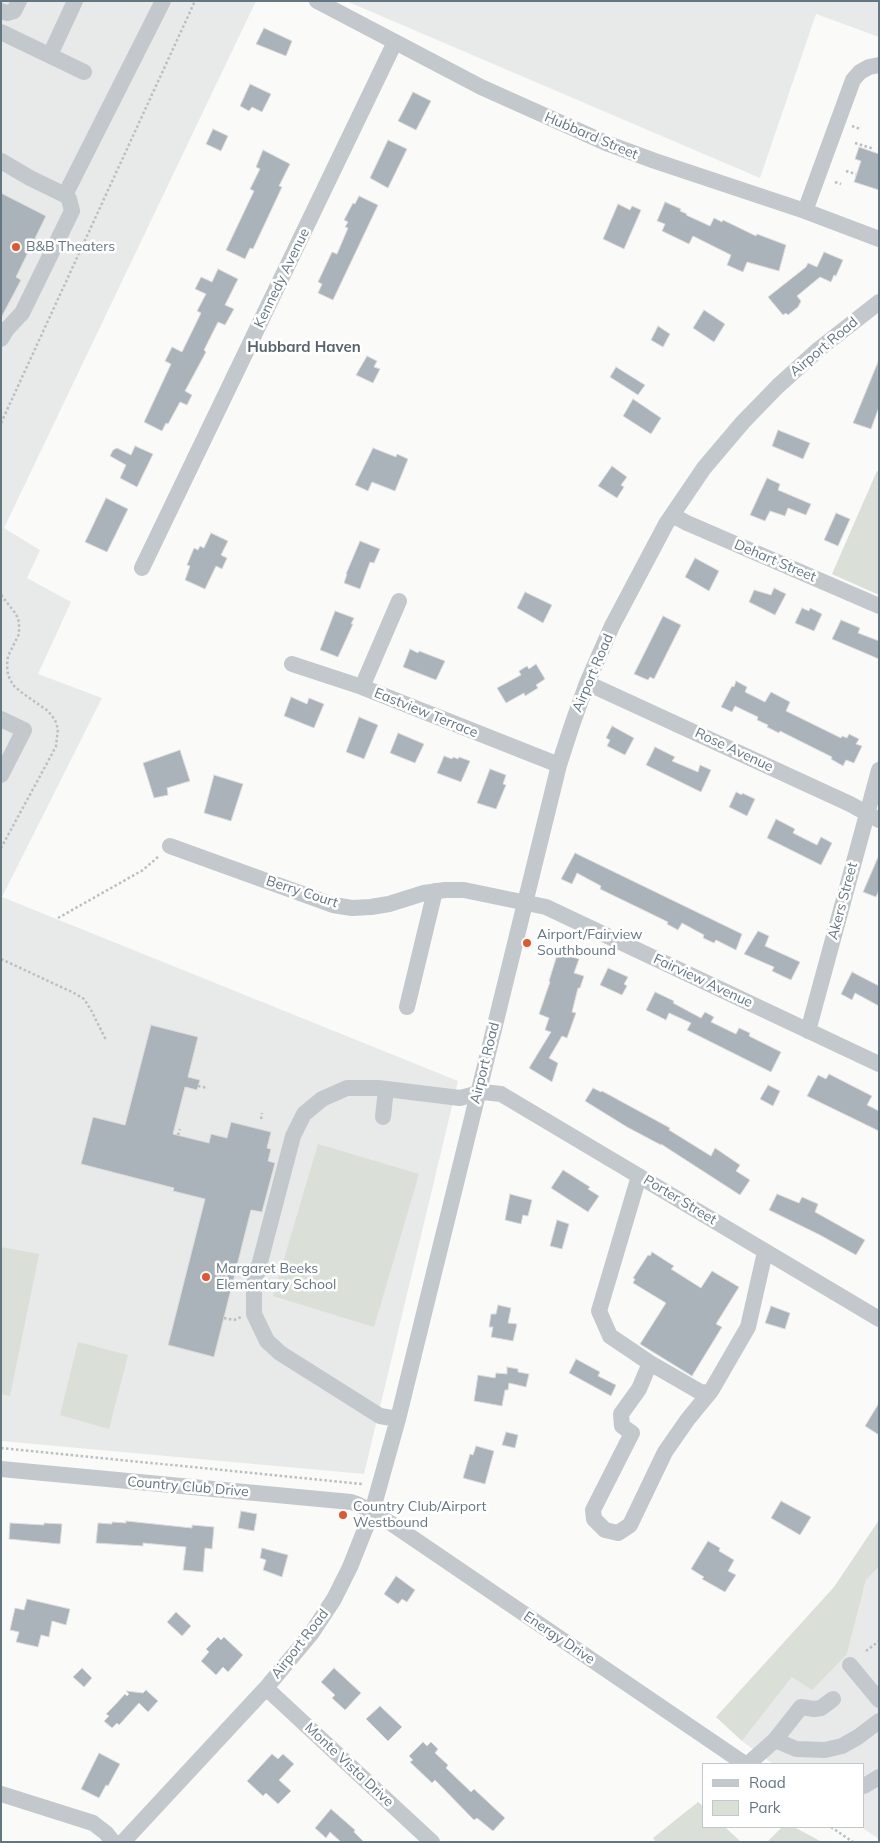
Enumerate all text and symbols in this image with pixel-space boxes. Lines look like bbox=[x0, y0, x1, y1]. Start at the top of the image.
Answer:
street label: Hubbard Street bbox=[542, 109, 640, 163]
street label: Kennedy Avenue bbox=[251, 226, 313, 330]
place label: B&B Theaters bbox=[26, 239, 115, 255]
marker: B&B Theaters bbox=[10, 241, 22, 253]
street label: Airport Road bbox=[787, 314, 861, 380]
district label: Hubbard Haven bbox=[247, 338, 361, 356]
street label: Dehart Street bbox=[731, 536, 819, 586]
street label: Airport Road bbox=[569, 631, 617, 715]
street label: Eastview Terrace bbox=[372, 685, 480, 741]
street label: Rose Avenue bbox=[692, 725, 776, 775]
street label: Akers Street bbox=[825, 861, 861, 941]
street label: Berry Court bbox=[264, 873, 340, 911]
place label: Airport/Fairview Southbound bbox=[537, 927, 642, 960]
marker: Airport/Fairview Southbound bbox=[521, 937, 533, 949]
street label: Fairview Avenue bbox=[651, 951, 755, 1011]
street label: Airport Road bbox=[467, 1020, 503, 1106]
street label: Porter Street bbox=[640, 1172, 720, 1228]
place label: Margaret Beeks Elementary School bbox=[216, 1261, 336, 1294]
marker: Margaret Beeks Elementary School bbox=[200, 1271, 212, 1283]
street label: Country Club Drive bbox=[127, 1473, 249, 1501]
place label: Country Club/Airport Westbound bbox=[353, 1499, 486, 1531]
marker: Country Club/Airport Westbound bbox=[337, 1509, 349, 1521]
street label: Airport Road bbox=[268, 1606, 332, 1682]
street label: Energy Drive bbox=[520, 1608, 598, 1668]
street label: Monte Vista Drive bbox=[301, 1720, 397, 1810]
legend bbox=[702, 1763, 865, 1828]
text: Road bbox=[749, 1773, 786, 1792]
text: Park bbox=[749, 1798, 781, 1817]

